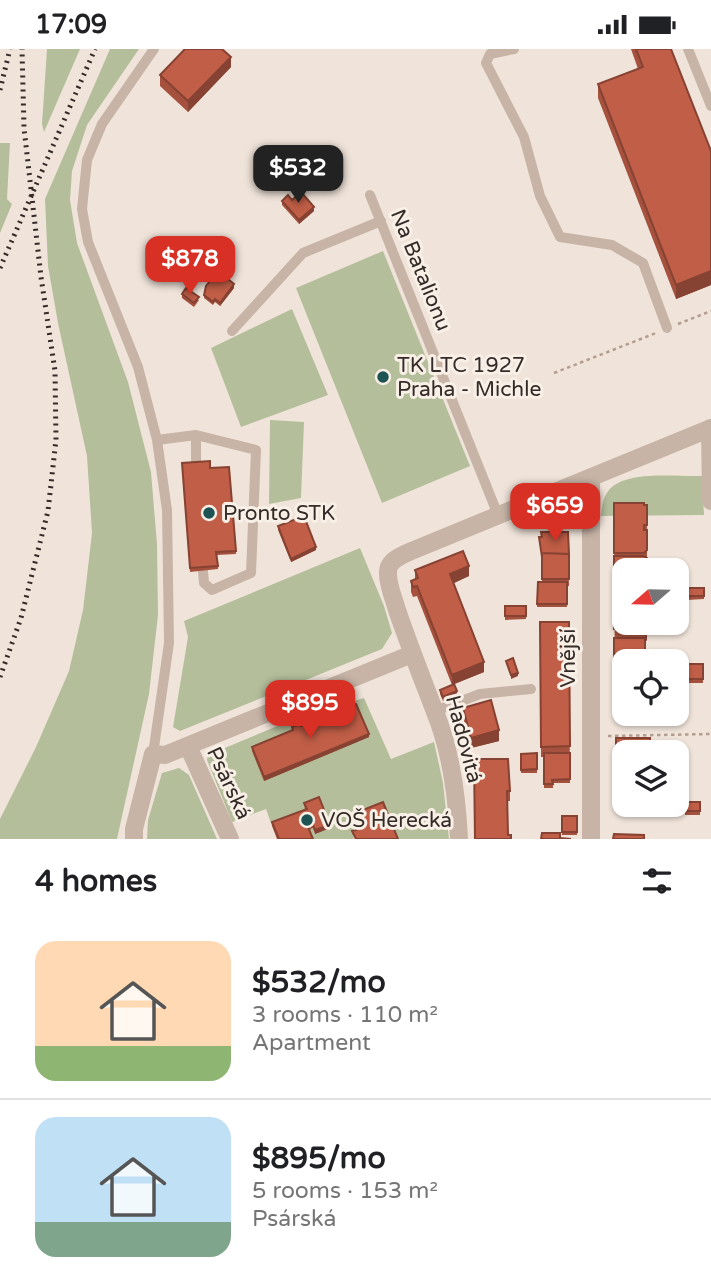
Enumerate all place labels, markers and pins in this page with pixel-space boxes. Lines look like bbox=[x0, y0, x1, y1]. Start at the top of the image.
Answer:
pin: $532 bbox=[257, 145, 339, 205]
pin: $878 bbox=[149, 237, 231, 296]
place label: TK LTC 1927 Praha - Michle bbox=[397, 353, 541, 402]
marker: TK LTC 1927 Praha - Michle bbox=[375, 369, 391, 385]
pin: $659 bbox=[514, 483, 596, 543]
place label: Pronto STK bbox=[223, 501, 335, 526]
marker: Pronto STK bbox=[201, 505, 217, 521]
pin: $895 bbox=[269, 681, 351, 740]
place label: VOŠ Herecká bbox=[321, 808, 452, 833]
marker: VOŠ Herecká bbox=[299, 812, 315, 828]

